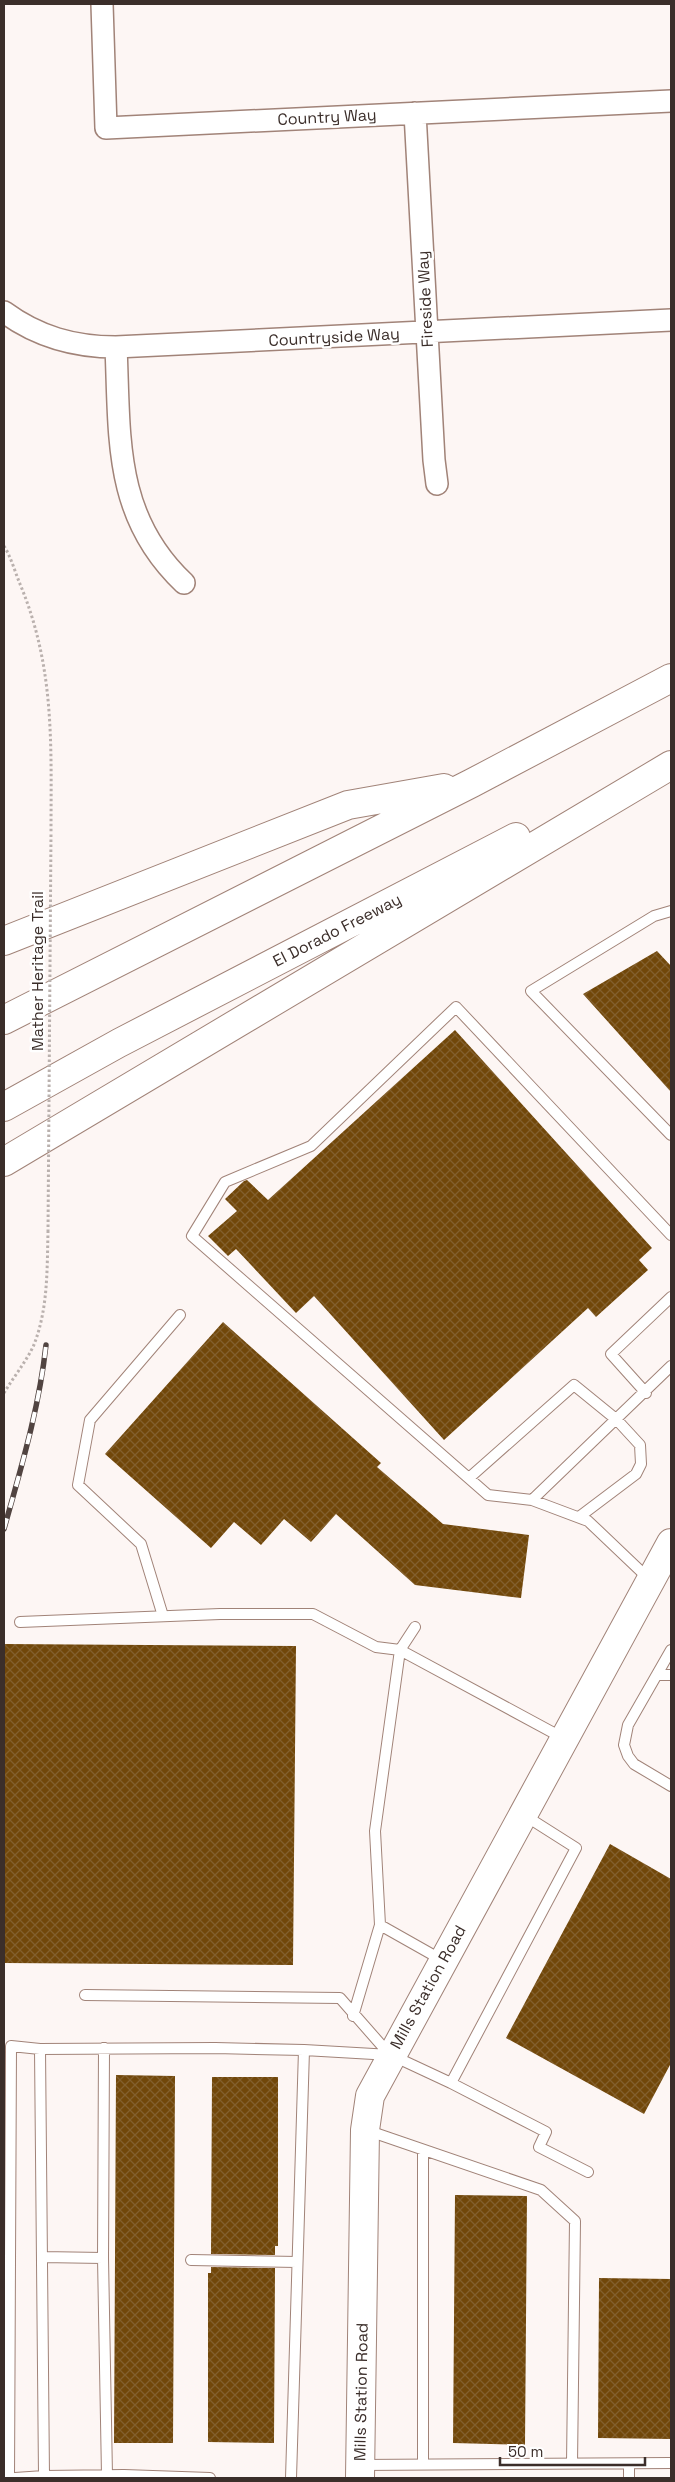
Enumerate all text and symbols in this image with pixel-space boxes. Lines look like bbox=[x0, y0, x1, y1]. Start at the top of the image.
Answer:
street label: Country Way bbox=[277, 104, 377, 130]
street label: Fireside Way bbox=[412, 250, 438, 348]
street label: Countryside Way bbox=[268, 323, 400, 351]
street label: El Dorado Freeway bbox=[269, 889, 405, 971]
street label: Mather Heritage Trail bbox=[27, 891, 48, 1051]
street label: Mills Station Road bbox=[385, 1921, 471, 2053]
street label: Mills Station Road bbox=[349, 2323, 373, 2461]
scale bar bbox=[500, 2434, 645, 2466]
text: 50 m bbox=[508, 2442, 543, 2461]

